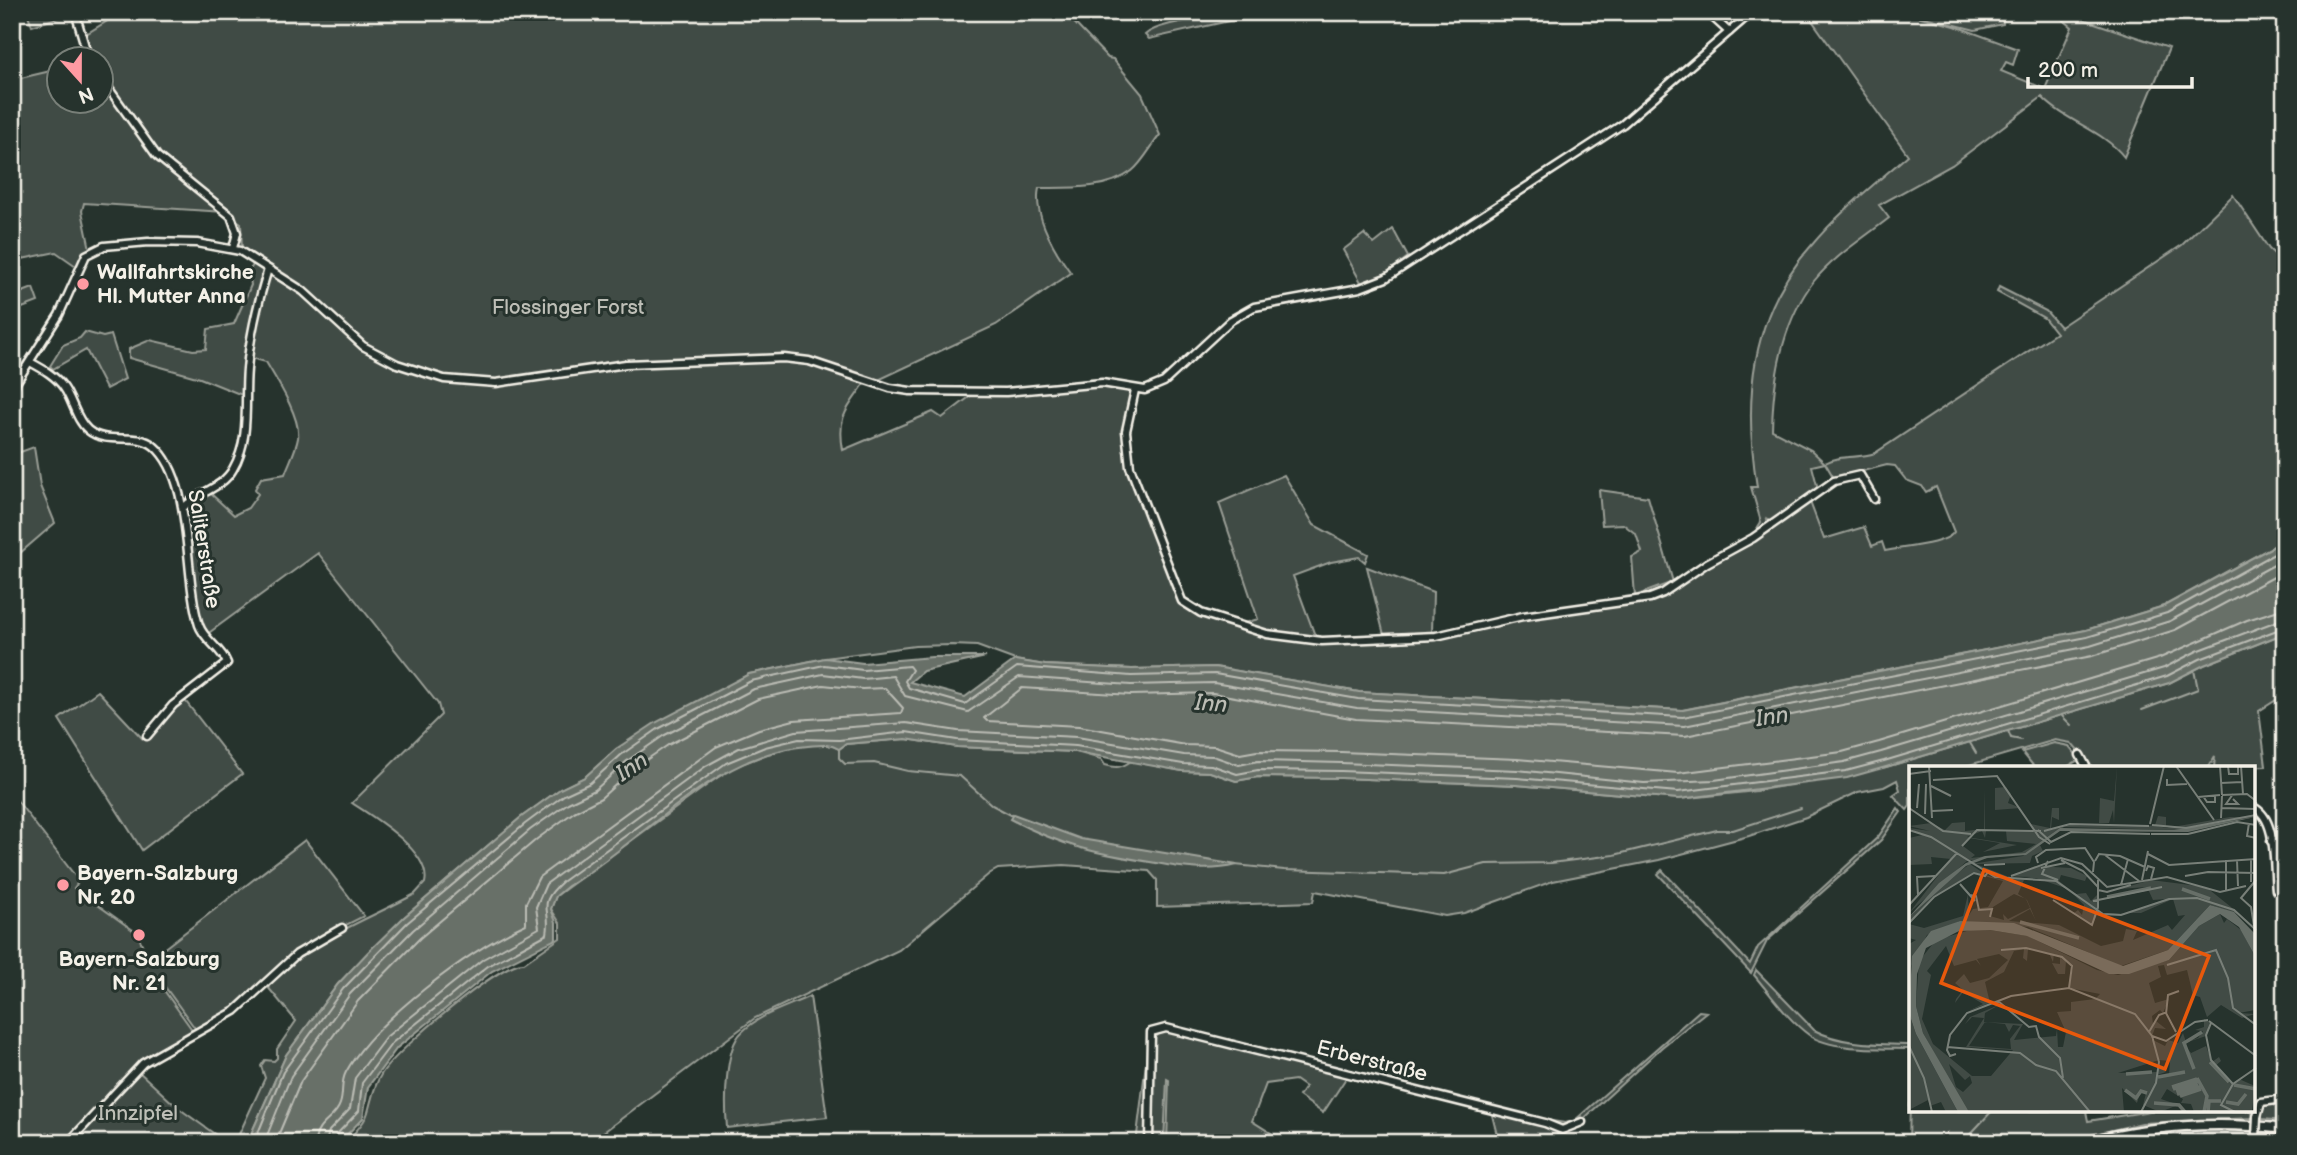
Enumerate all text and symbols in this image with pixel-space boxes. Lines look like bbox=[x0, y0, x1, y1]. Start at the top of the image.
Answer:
north arrow bbox=[46, 46, 116, 116]
scale bar bbox=[2028, 46, 2192, 90]
text: 200 m bbox=[2038, 58, 2098, 83]
text: N bbox=[75, 81, 96, 108]
place label: Wallfahrtskirche Hl. Mutter Anna bbox=[97, 260, 254, 309]
marker: Wallfahrtskirche Hl. Mutter Anna bbox=[75, 276, 91, 292]
park label: Flossinger Forst bbox=[492, 295, 645, 320]
street label: Saliterstraße bbox=[182, 488, 226, 610]
water label: Inn bbox=[1193, 689, 1228, 719]
water label: Inn bbox=[1753, 701, 1790, 733]
water label: Inn bbox=[610, 746, 653, 788]
inset map bbox=[1909, 766, 2255, 1113]
place label: Bayern-Salzburg Nr. 20 bbox=[77, 861, 238, 910]
marker: Bayern-Salzburg Nr. 20 bbox=[55, 877, 71, 893]
marker: Bayern-Salzburg Nr. 21 bbox=[131, 927, 147, 943]
place label: Bayern-Salzburg Nr. 21 bbox=[58, 947, 220, 996]
street label: Erberstraße bbox=[1314, 1035, 1430, 1087]
park label: Innzipfel bbox=[98, 1101, 178, 1126]

